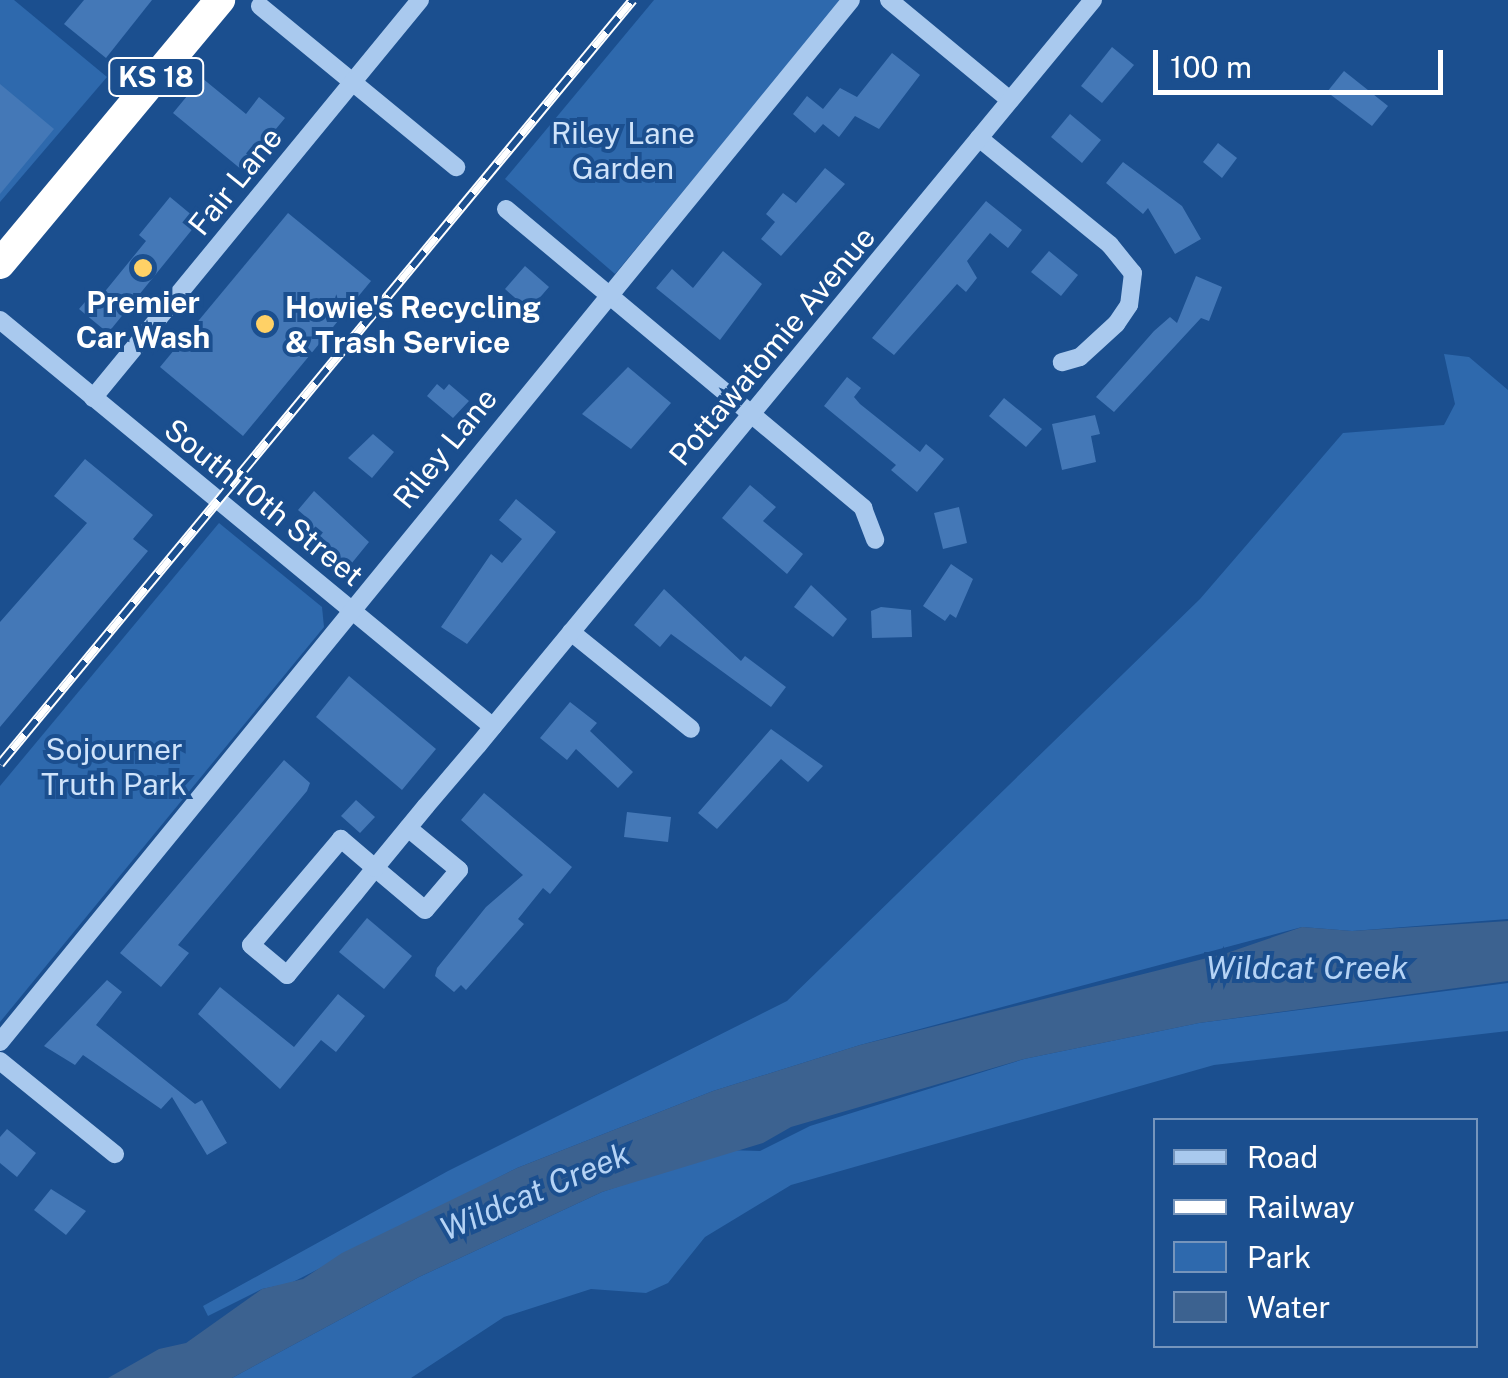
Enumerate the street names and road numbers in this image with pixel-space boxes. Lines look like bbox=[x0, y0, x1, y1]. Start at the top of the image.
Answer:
road number: KS 18 bbox=[106, 54, 206, 100]
street label: Fair Lane bbox=[181, 120, 289, 242]
street label: Pottawatomie Avenue bbox=[662, 219, 882, 473]
street label: Riley Lane bbox=[386, 381, 504, 515]
street label: South 10th Street bbox=[157, 411, 371, 593]

